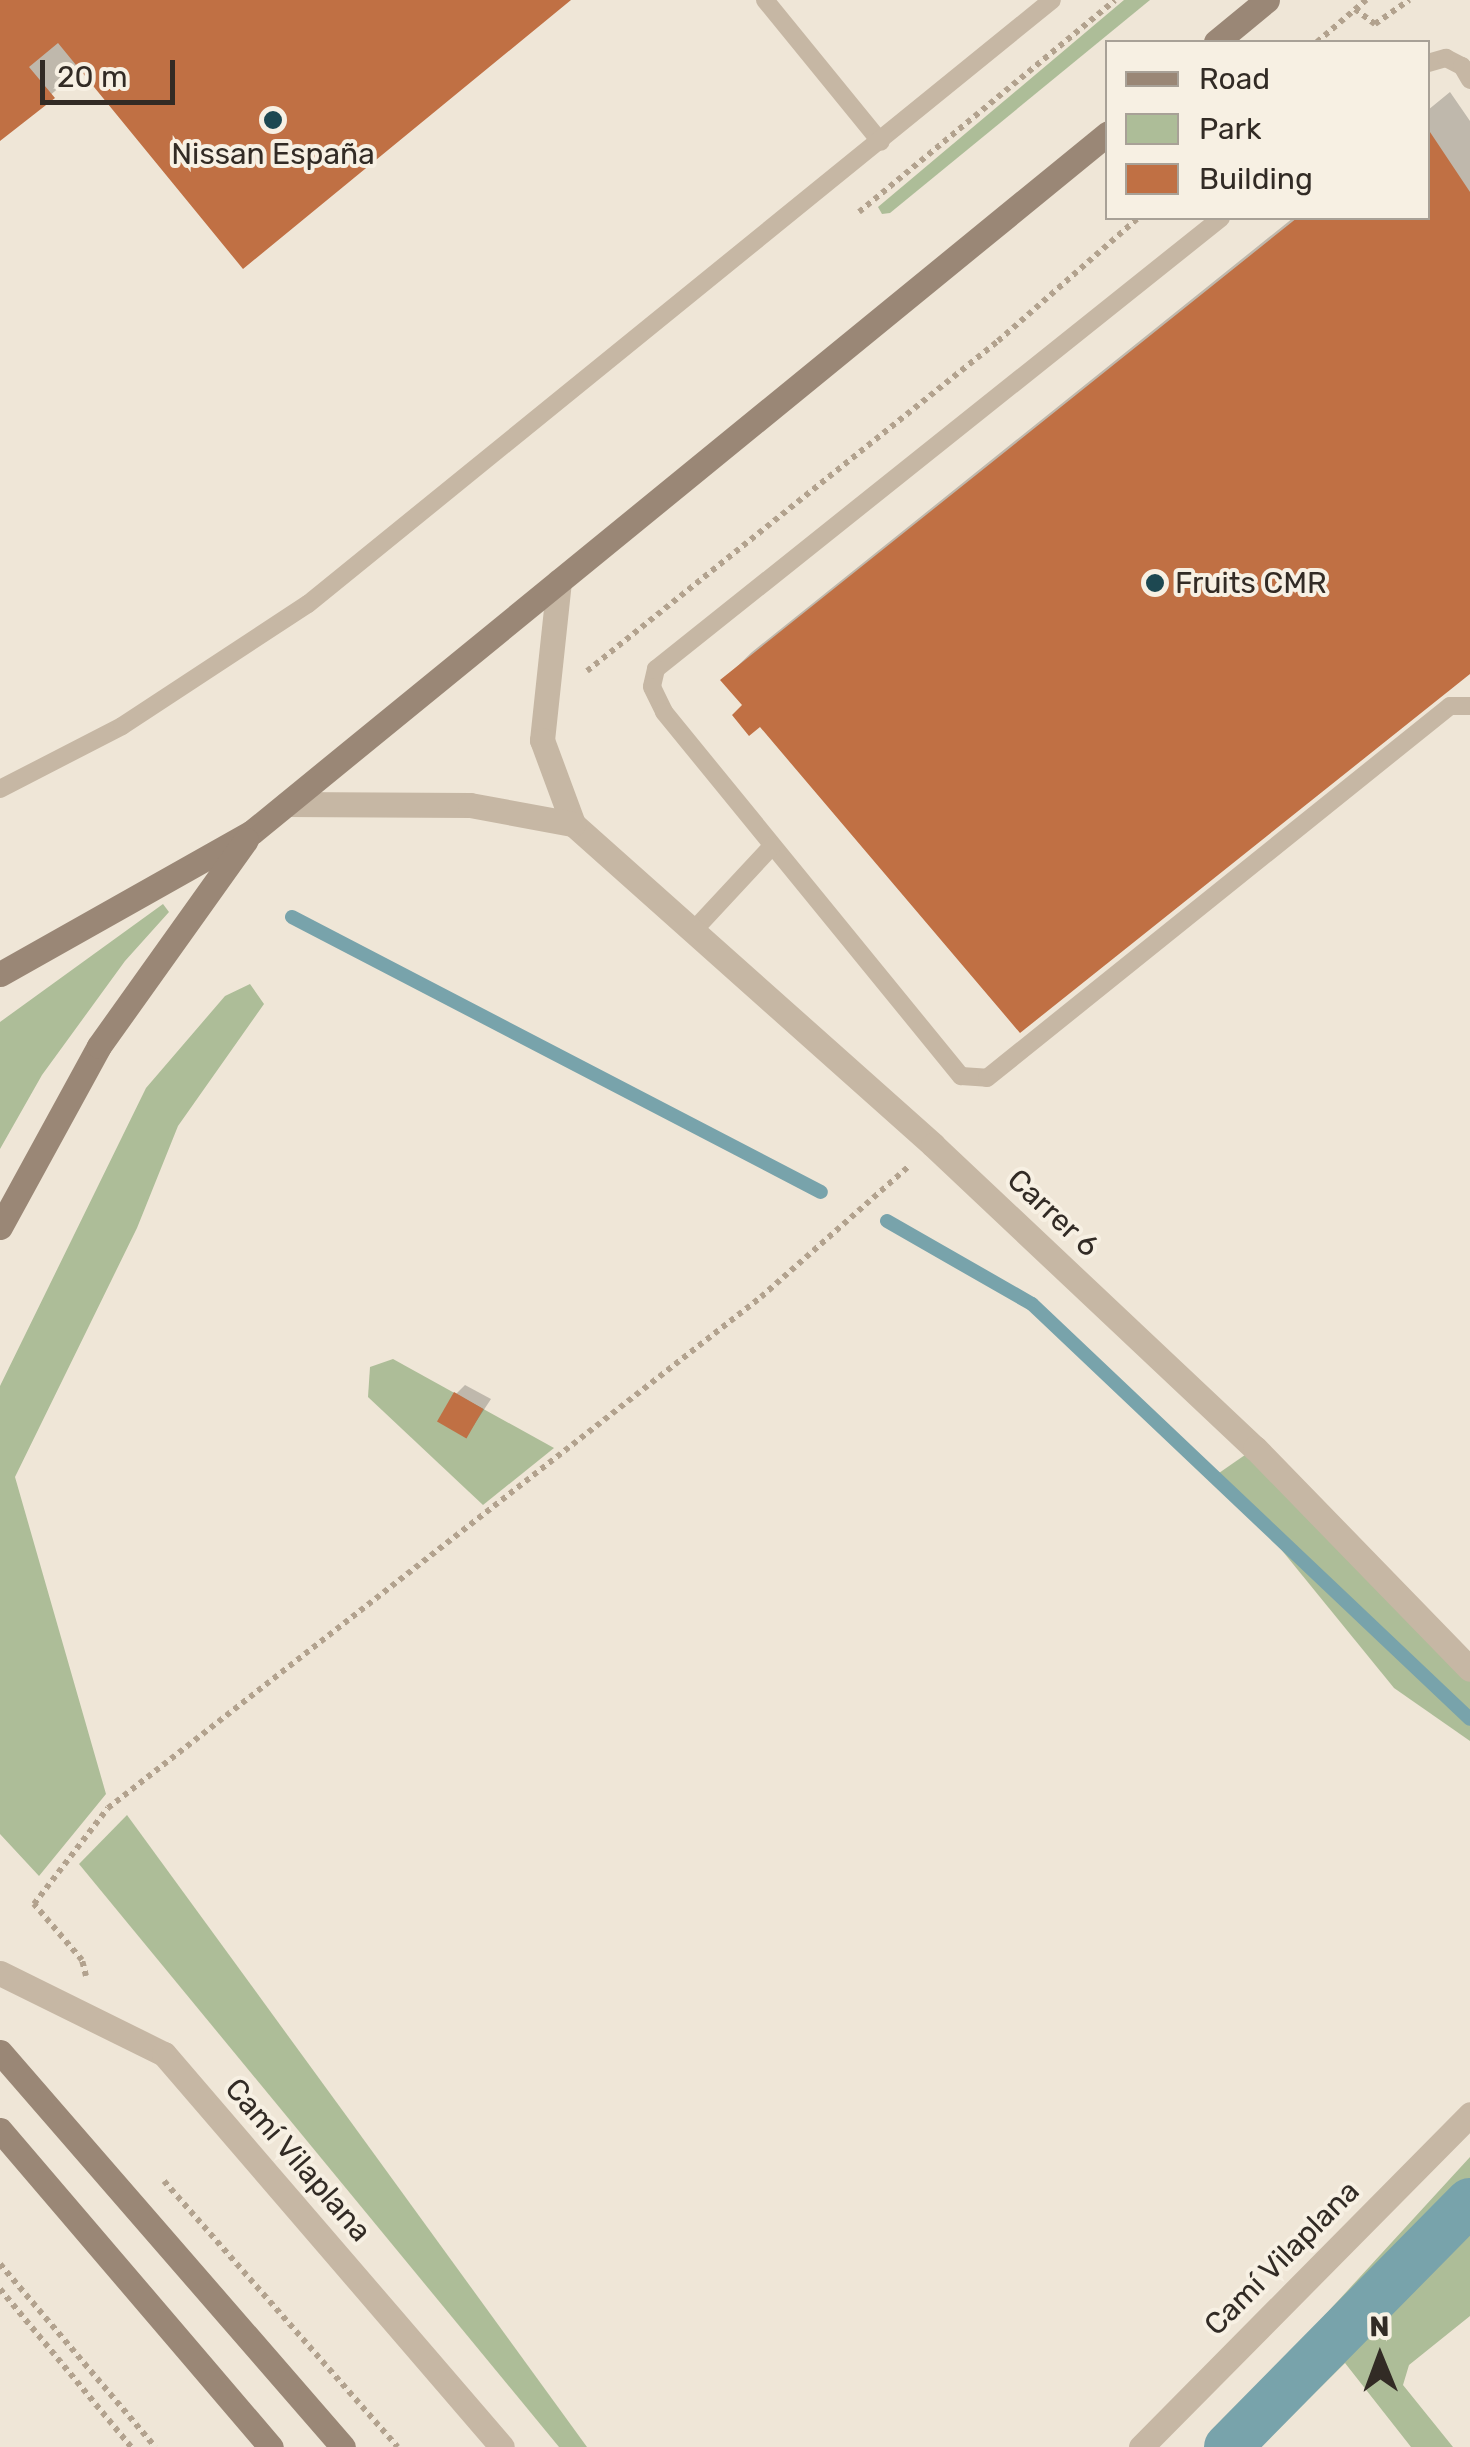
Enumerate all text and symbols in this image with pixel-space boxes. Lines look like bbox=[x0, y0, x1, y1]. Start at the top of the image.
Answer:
scale bar bbox=[45, 40, 180, 102]
legend bbox=[1105, 40, 1430, 220]
text: 20 m bbox=[57, 59, 128, 95]
text: Road bbox=[1199, 61, 1270, 97]
marker: Nissan España bbox=[262, 109, 284, 131]
text: Park bbox=[1199, 111, 1261, 147]
place label: Nissan España bbox=[171, 136, 375, 172]
text: Building bbox=[1199, 161, 1313, 197]
place label: Fruits CMR bbox=[1175, 565, 1327, 601]
marker: Fruits CMR bbox=[1144, 572, 1166, 594]
street label: Carrer 6 bbox=[1000, 1161, 1106, 1265]
street label: Camí Vilaplana bbox=[217, 2071, 379, 2249]
street label: Camí Vilaplana bbox=[1197, 2173, 1367, 2343]
north arrow bbox=[1330, 2307, 1430, 2407]
text: N bbox=[1369, 2310, 1390, 2343]

